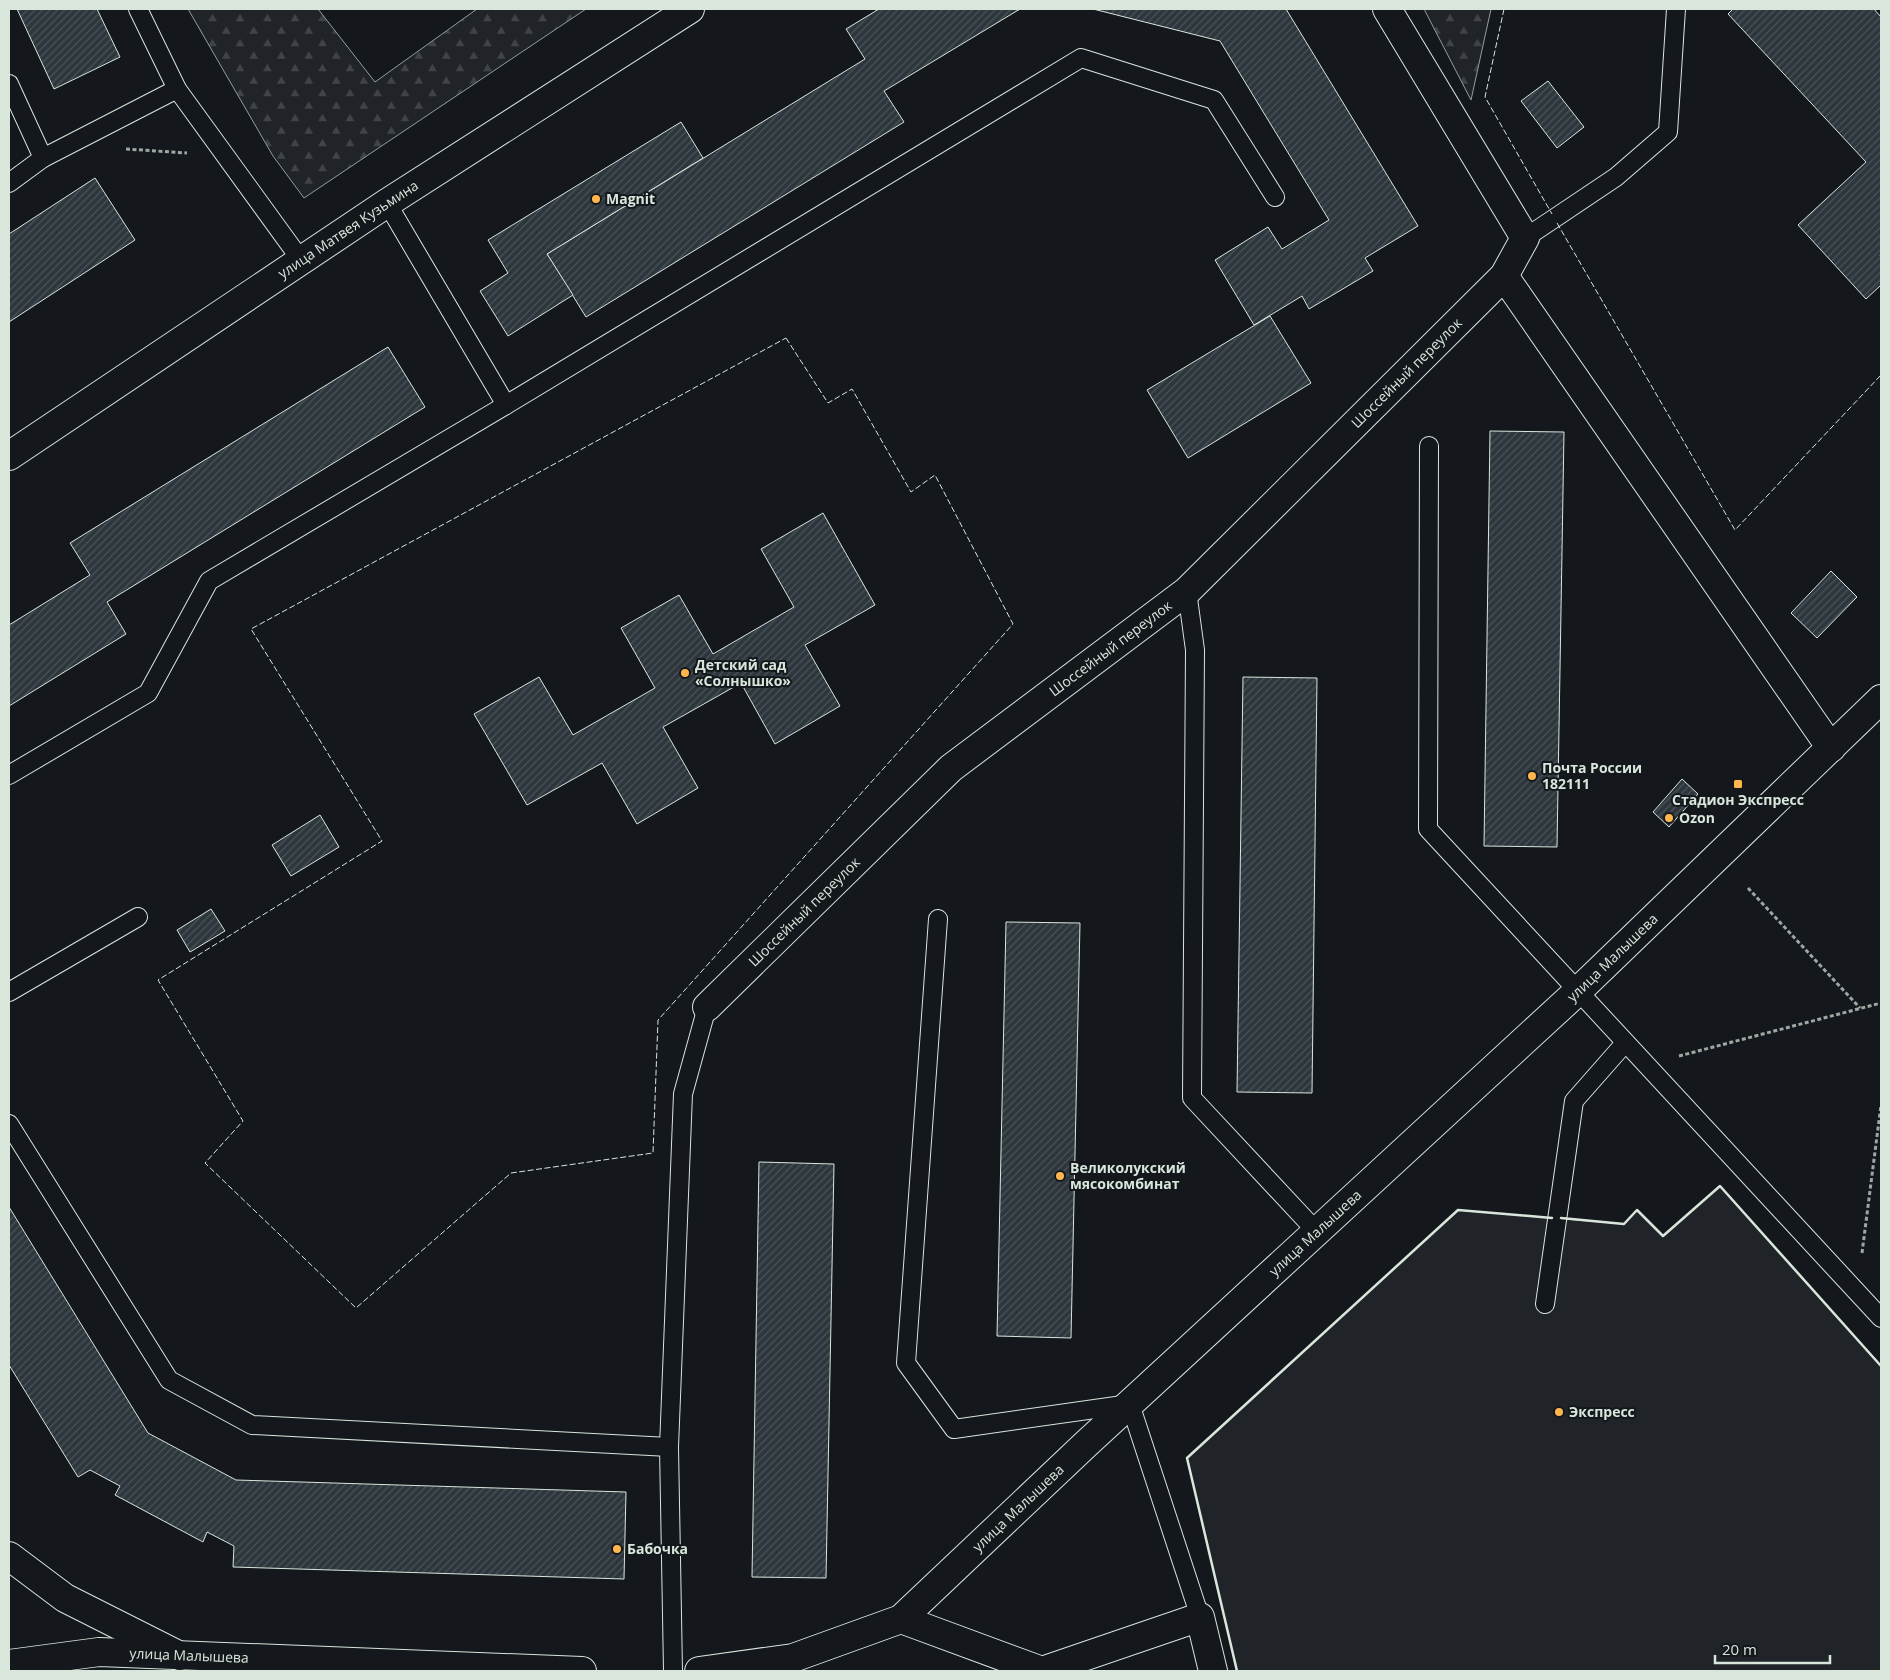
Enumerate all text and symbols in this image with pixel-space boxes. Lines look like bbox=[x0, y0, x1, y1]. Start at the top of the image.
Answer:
street label: улица Матвея Кузьмина bbox=[274, 175, 422, 282]
place label: Magnit bbox=[606, 189, 655, 208]
marker: Magnit bbox=[590, 193, 602, 205]
street label: Шоссейный переулок bbox=[1347, 313, 1466, 432]
street label: Шоссейный переулок bbox=[1045, 595, 1176, 700]
place label: Детский сад «Солнышко» bbox=[695, 655, 791, 690]
marker: Детский сад «Солнышко» bbox=[679, 667, 691, 679]
place label: Почта России 182111 bbox=[1542, 758, 1642, 793]
marker: Почта России 182111 bbox=[1526, 770, 1538, 782]
marker: Стадион Экспресс bbox=[1732, 778, 1744, 790]
place label: Стадион Экспресс bbox=[1672, 790, 1804, 809]
place label: Ozon bbox=[1679, 808, 1715, 827]
marker: Ozon bbox=[1663, 812, 1675, 824]
street label: Шоссейный переулок bbox=[744, 852, 864, 970]
street label: улица Малышева bbox=[1562, 909, 1662, 1006]
place label: Великолукский мясокомбинат bbox=[1070, 1158, 1186, 1193]
marker: Великолукский мясокомбинат bbox=[1054, 1170, 1066, 1182]
street label: улица Малышева bbox=[1265, 1185, 1365, 1280]
place label: Экспресс bbox=[1569, 1402, 1635, 1421]
marker: Экспресс bbox=[1553, 1406, 1565, 1418]
street label: улица Малышева bbox=[968, 1460, 1068, 1556]
place label: Бабочка bbox=[627, 1539, 688, 1558]
marker: Бабочка bbox=[611, 1543, 623, 1555]
scale bar bbox=[1715, 1632, 1830, 1664]
text: 20 m bbox=[1722, 1639, 1757, 1659]
street label: улица Малышева bbox=[129, 1643, 249, 1667]

